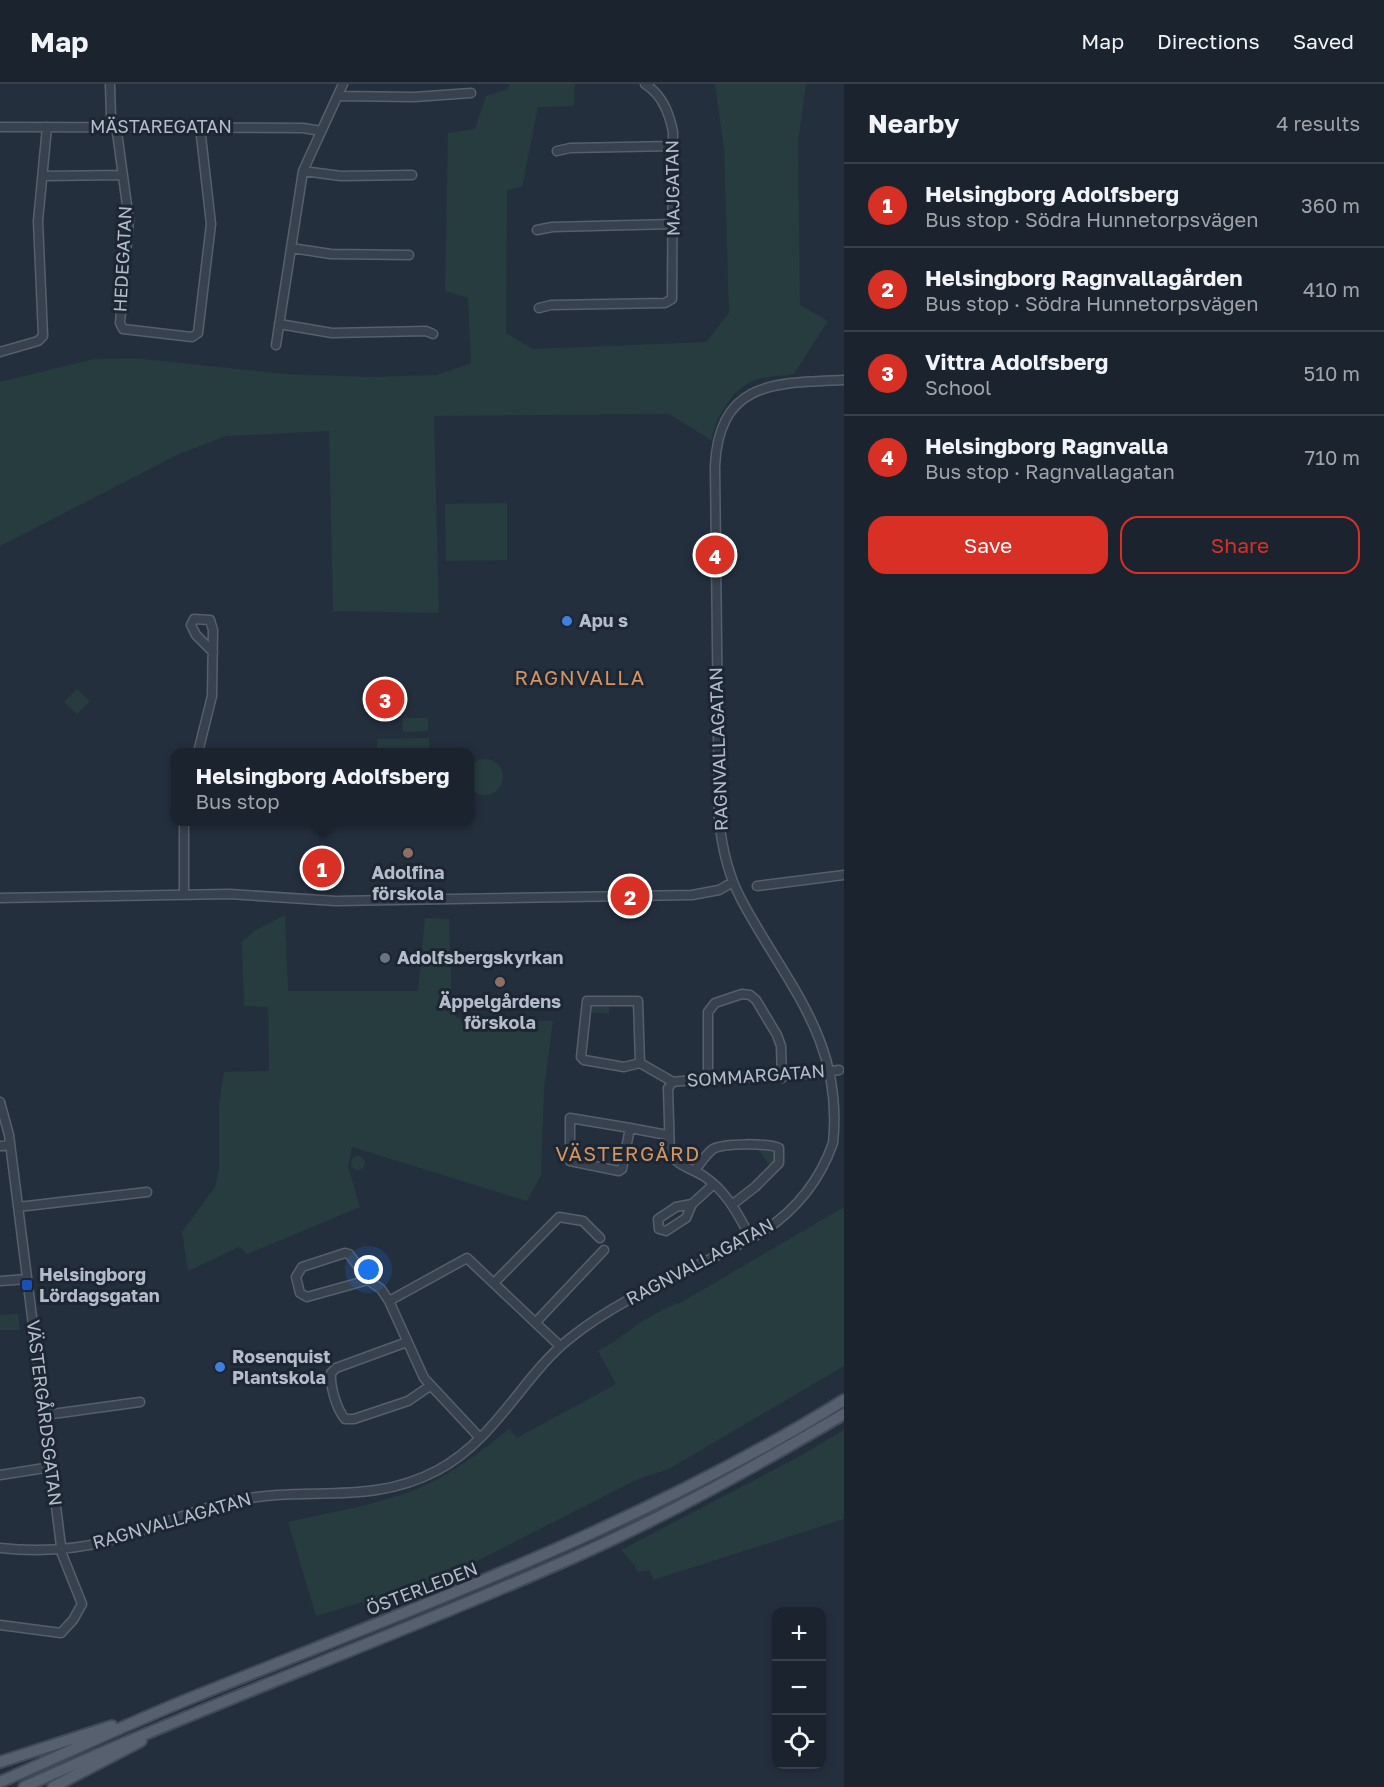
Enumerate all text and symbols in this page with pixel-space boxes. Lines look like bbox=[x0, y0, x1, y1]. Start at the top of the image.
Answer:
text: Map bbox=[30, 25, 88, 58]
text: Map bbox=[1081, 28, 1124, 54]
text: Directions bbox=[1157, 28, 1260, 54]
text: Saved bbox=[1293, 28, 1354, 54]
text: Nearby bbox=[868, 108, 959, 139]
text: 4 results bbox=[1276, 111, 1360, 135]
street label: MÄSTAREGATAN bbox=[90, 115, 232, 137]
street label: MAJGATAN bbox=[660, 140, 684, 236]
text: Helsingborg Adolfsberg bbox=[925, 180, 1179, 207]
text: 1 bbox=[882, 193, 893, 217]
text: 360 m bbox=[1301, 193, 1360, 217]
street label: HEDEGATAN bbox=[108, 205, 136, 313]
text: Bus stop · Södra Hunnetorpsvägen bbox=[925, 207, 1259, 231]
text: Helsingborg Ragnvallagården bbox=[925, 264, 1243, 291]
text: 2 bbox=[881, 277, 894, 301]
text: 410 m bbox=[1303, 277, 1360, 301]
text: Bus stop · Södra Hunnetorpsvägen bbox=[925, 291, 1259, 315]
text: Vittra Adolfsberg bbox=[925, 348, 1108, 375]
text: 3 bbox=[881, 361, 894, 385]
text: 510 m bbox=[1304, 361, 1360, 385]
text: School bbox=[925, 375, 991, 399]
text: Helsingborg Ragnvalla bbox=[925, 432, 1168, 459]
text: 4 bbox=[881, 445, 894, 469]
text: 710 m bbox=[1305, 445, 1360, 469]
text: Bus stop · Ragnvallagatan bbox=[925, 459, 1175, 483]
button: Save bbox=[868, 516, 1108, 574]
button: Share bbox=[1120, 516, 1360, 574]
pin: 4 bbox=[696, 532, 734, 578]
place label: Apu s bbox=[579, 609, 628, 631]
marker: Apu s bbox=[560, 614, 574, 628]
district label: RAGNVALLA bbox=[514, 665, 646, 689]
street label: RAGNVALLAGATAN bbox=[704, 667, 732, 831]
pin: 3 bbox=[366, 676, 404, 722]
popup bbox=[171, 748, 474, 826]
text: Helsingborg Adolfsberg bbox=[196, 762, 449, 789]
text: Bus stop bbox=[196, 789, 280, 813]
pin: 1 bbox=[302, 846, 342, 890]
marker: Adolfina förskola bbox=[401, 846, 415, 860]
place label: Adolfina förskola bbox=[371, 861, 445, 904]
pin: 2 bbox=[610, 874, 650, 918]
place label: Adolfsbergskyrkan bbox=[397, 946, 563, 968]
marker: Adolfsbergskyrkan bbox=[378, 951, 392, 965]
marker: Äppelgårdens förskola bbox=[493, 975, 507, 989]
place label: Äppelgårdens förskola bbox=[439, 990, 561, 1033]
street label: SOMMARGATAN bbox=[686, 1059, 826, 1091]
district label: VÄSTERGÅRD bbox=[555, 1141, 701, 1165]
street label: RAGNVALLAGATAN bbox=[622, 1213, 777, 1309]
your location bbox=[354, 1255, 383, 1284]
place label: Helsingborg Lördagsgatan bbox=[39, 1263, 160, 1306]
marker: Helsingborg Lördagsgatan bbox=[20, 1278, 34, 1292]
street label: VÄSTERGÅRDSGATAN bbox=[23, 1319, 67, 1507]
place label: Rosenquist Plantskola bbox=[232, 1345, 331, 1388]
marker: Rosenquist Plantskola bbox=[213, 1360, 227, 1374]
street label: RAGNVALLAGATAN bbox=[90, 1487, 254, 1553]
street label: ÖSTERLEDEN bbox=[363, 1557, 480, 1619]
map controls bbox=[772, 1607, 826, 1769]
button: + bbox=[772, 1607, 826, 1661]
button: − bbox=[772, 1661, 826, 1715]
button: locate bbox=[772, 1715, 826, 1769]

